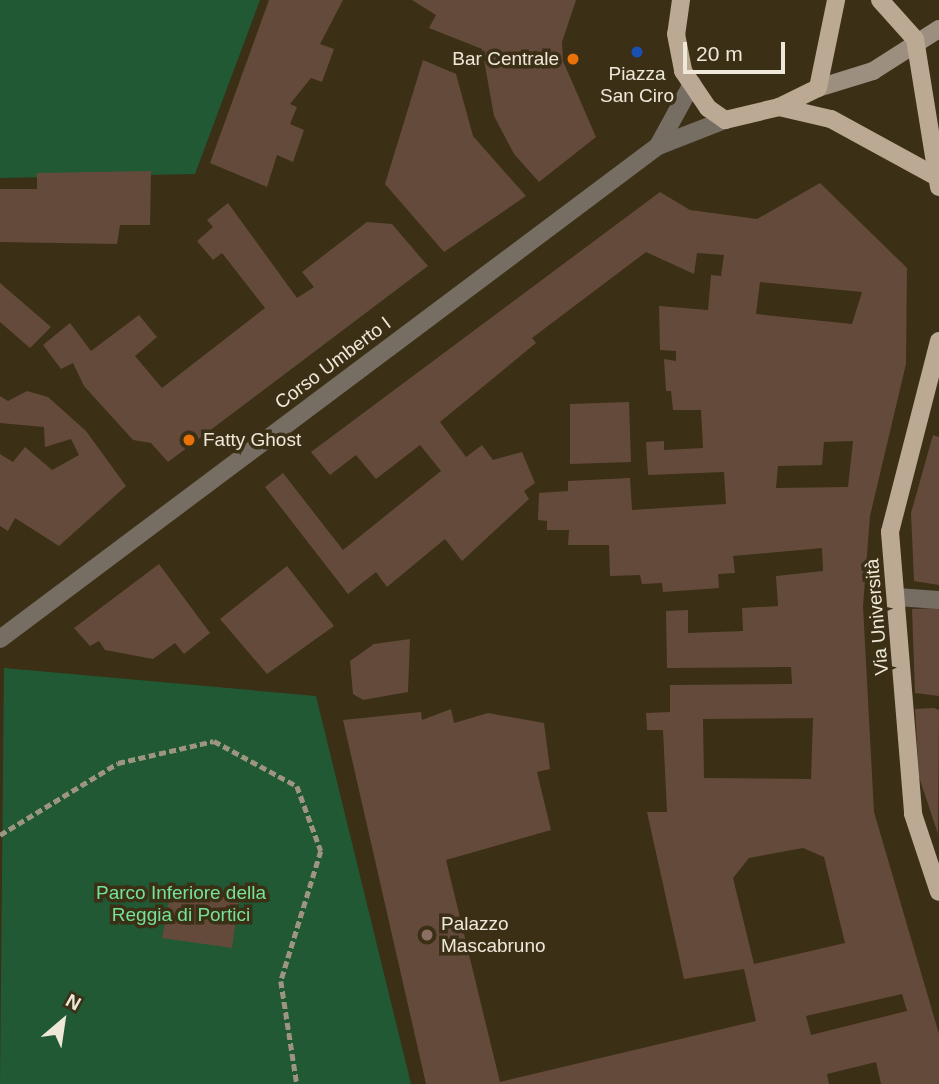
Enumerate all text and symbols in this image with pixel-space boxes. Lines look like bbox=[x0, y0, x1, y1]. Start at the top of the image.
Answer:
scale bar bbox=[687, 28, 788, 72]
text: 20 m bbox=[696, 42, 743, 65]
marker: Piazza San Ciro bbox=[629, 44, 645, 60]
place label: Bar Centrale bbox=[452, 48, 559, 70]
marker: Bar Centrale bbox=[565, 51, 581, 67]
place label: Piazza San Ciro bbox=[600, 63, 674, 107]
street label: Corso Umberto I bbox=[270, 312, 396, 414]
place label: Fatty Ghost bbox=[203, 429, 301, 451]
marker: Fatty Ghost bbox=[181, 432, 197, 448]
street label: Via Università bbox=[861, 558, 893, 676]
park label: Parco Inferiore della Reggia di Portici bbox=[96, 882, 266, 926]
place label: Palazzo Mascabruno bbox=[441, 913, 546, 957]
marker: Palazzo Mascabruno bbox=[419, 927, 435, 943]
north arrow bbox=[28, 986, 98, 1056]
text: N bbox=[62, 990, 85, 1015]

